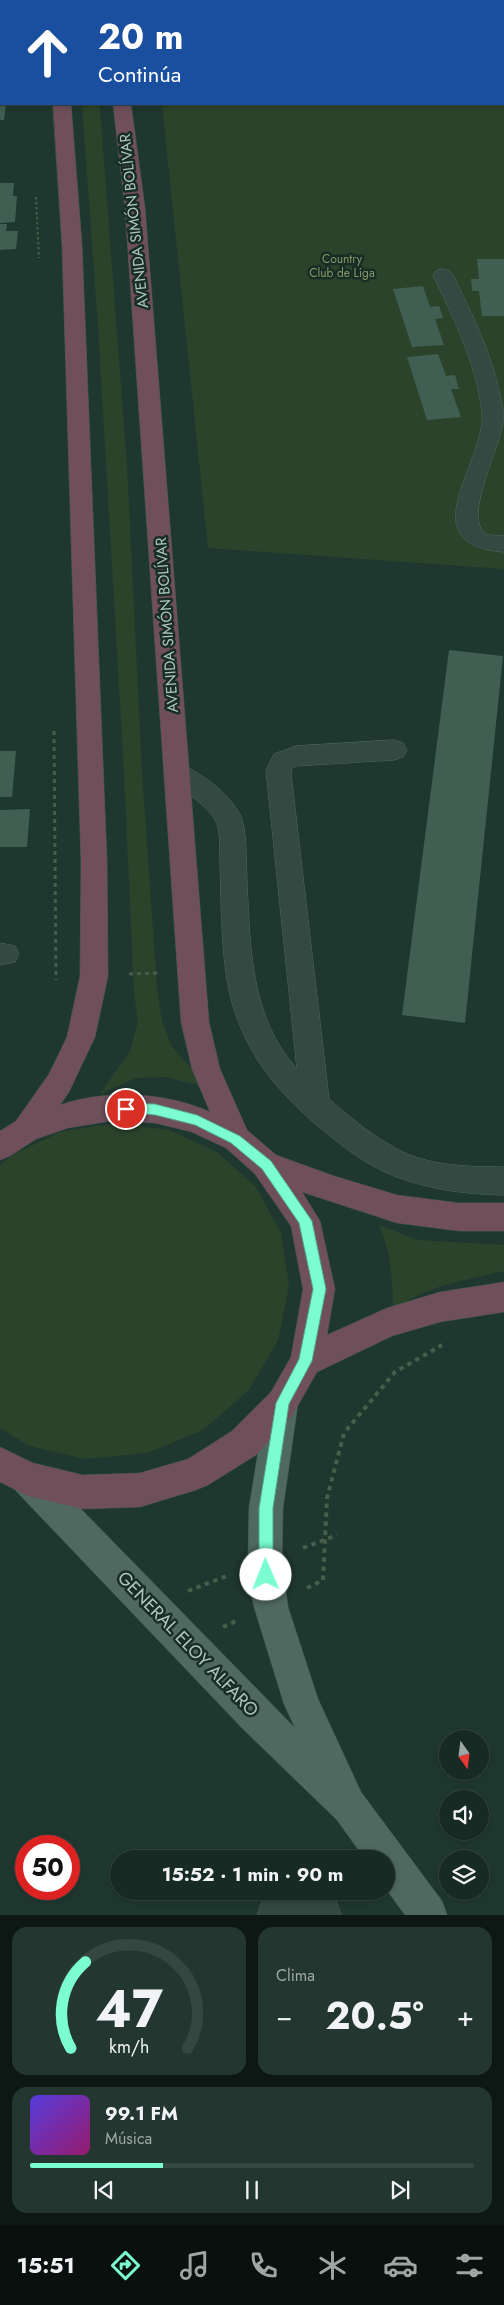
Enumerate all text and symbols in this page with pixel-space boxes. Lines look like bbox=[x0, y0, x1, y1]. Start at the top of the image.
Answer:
text: 20 m bbox=[98, 12, 183, 62]
icon: ahead bbox=[15, 20, 80, 85]
text: Continúa bbox=[98, 58, 181, 90]
street label: AVENIDA SIMÓN BOLÍVAR bbox=[114, 132, 154, 309]
park label: Country Club de Liga bbox=[309, 250, 375, 282]
street label: AVENIDA SIMÓN BOLÍVAR bbox=[150, 536, 184, 713]
pin bbox=[105, 1088, 147, 1130]
icon: arrive bbox=[112, 1095, 140, 1123]
position arrow bbox=[239, 1548, 291, 1600]
street label: GENERAL ELOY ALFARO bbox=[111, 1565, 265, 1723]
north arrow bbox=[439, 1730, 489, 1780]
map controls bbox=[439, 1730, 489, 1900]
button: sound bbox=[439, 1790, 489, 1840]
speed limit sign: 50 bbox=[15, 1835, 80, 1900]
button: layers bbox=[439, 1850, 489, 1900]
text: 15:52 · 1 min · 90 m bbox=[162, 1861, 343, 1888]
text: Clima bbox=[276, 1964, 315, 1987]
text: 47 bbox=[95, 1971, 163, 2047]
text: 20.5° bbox=[326, 1988, 424, 2043]
text: − bbox=[276, 1996, 293, 2037]
text: + bbox=[457, 1996, 474, 2037]
text: km/h bbox=[109, 2034, 149, 2060]
text: 99.1 FM bbox=[105, 2100, 178, 2127]
text: Música bbox=[105, 2127, 152, 2150]
icon: previous bbox=[90, 2176, 118, 2204]
icon: pause bbox=[238, 2176, 266, 2204]
icon: next bbox=[386, 2176, 414, 2204]
icon: directions bbox=[108, 2248, 143, 2283]
icon: music bbox=[177, 2248, 212, 2283]
icon: phone bbox=[246, 2248, 281, 2283]
icon: climate bbox=[315, 2248, 350, 2283]
icon: car bbox=[383, 2248, 418, 2283]
icon: filters bbox=[452, 2248, 487, 2283]
text: 15:51 bbox=[17, 2249, 75, 2281]

